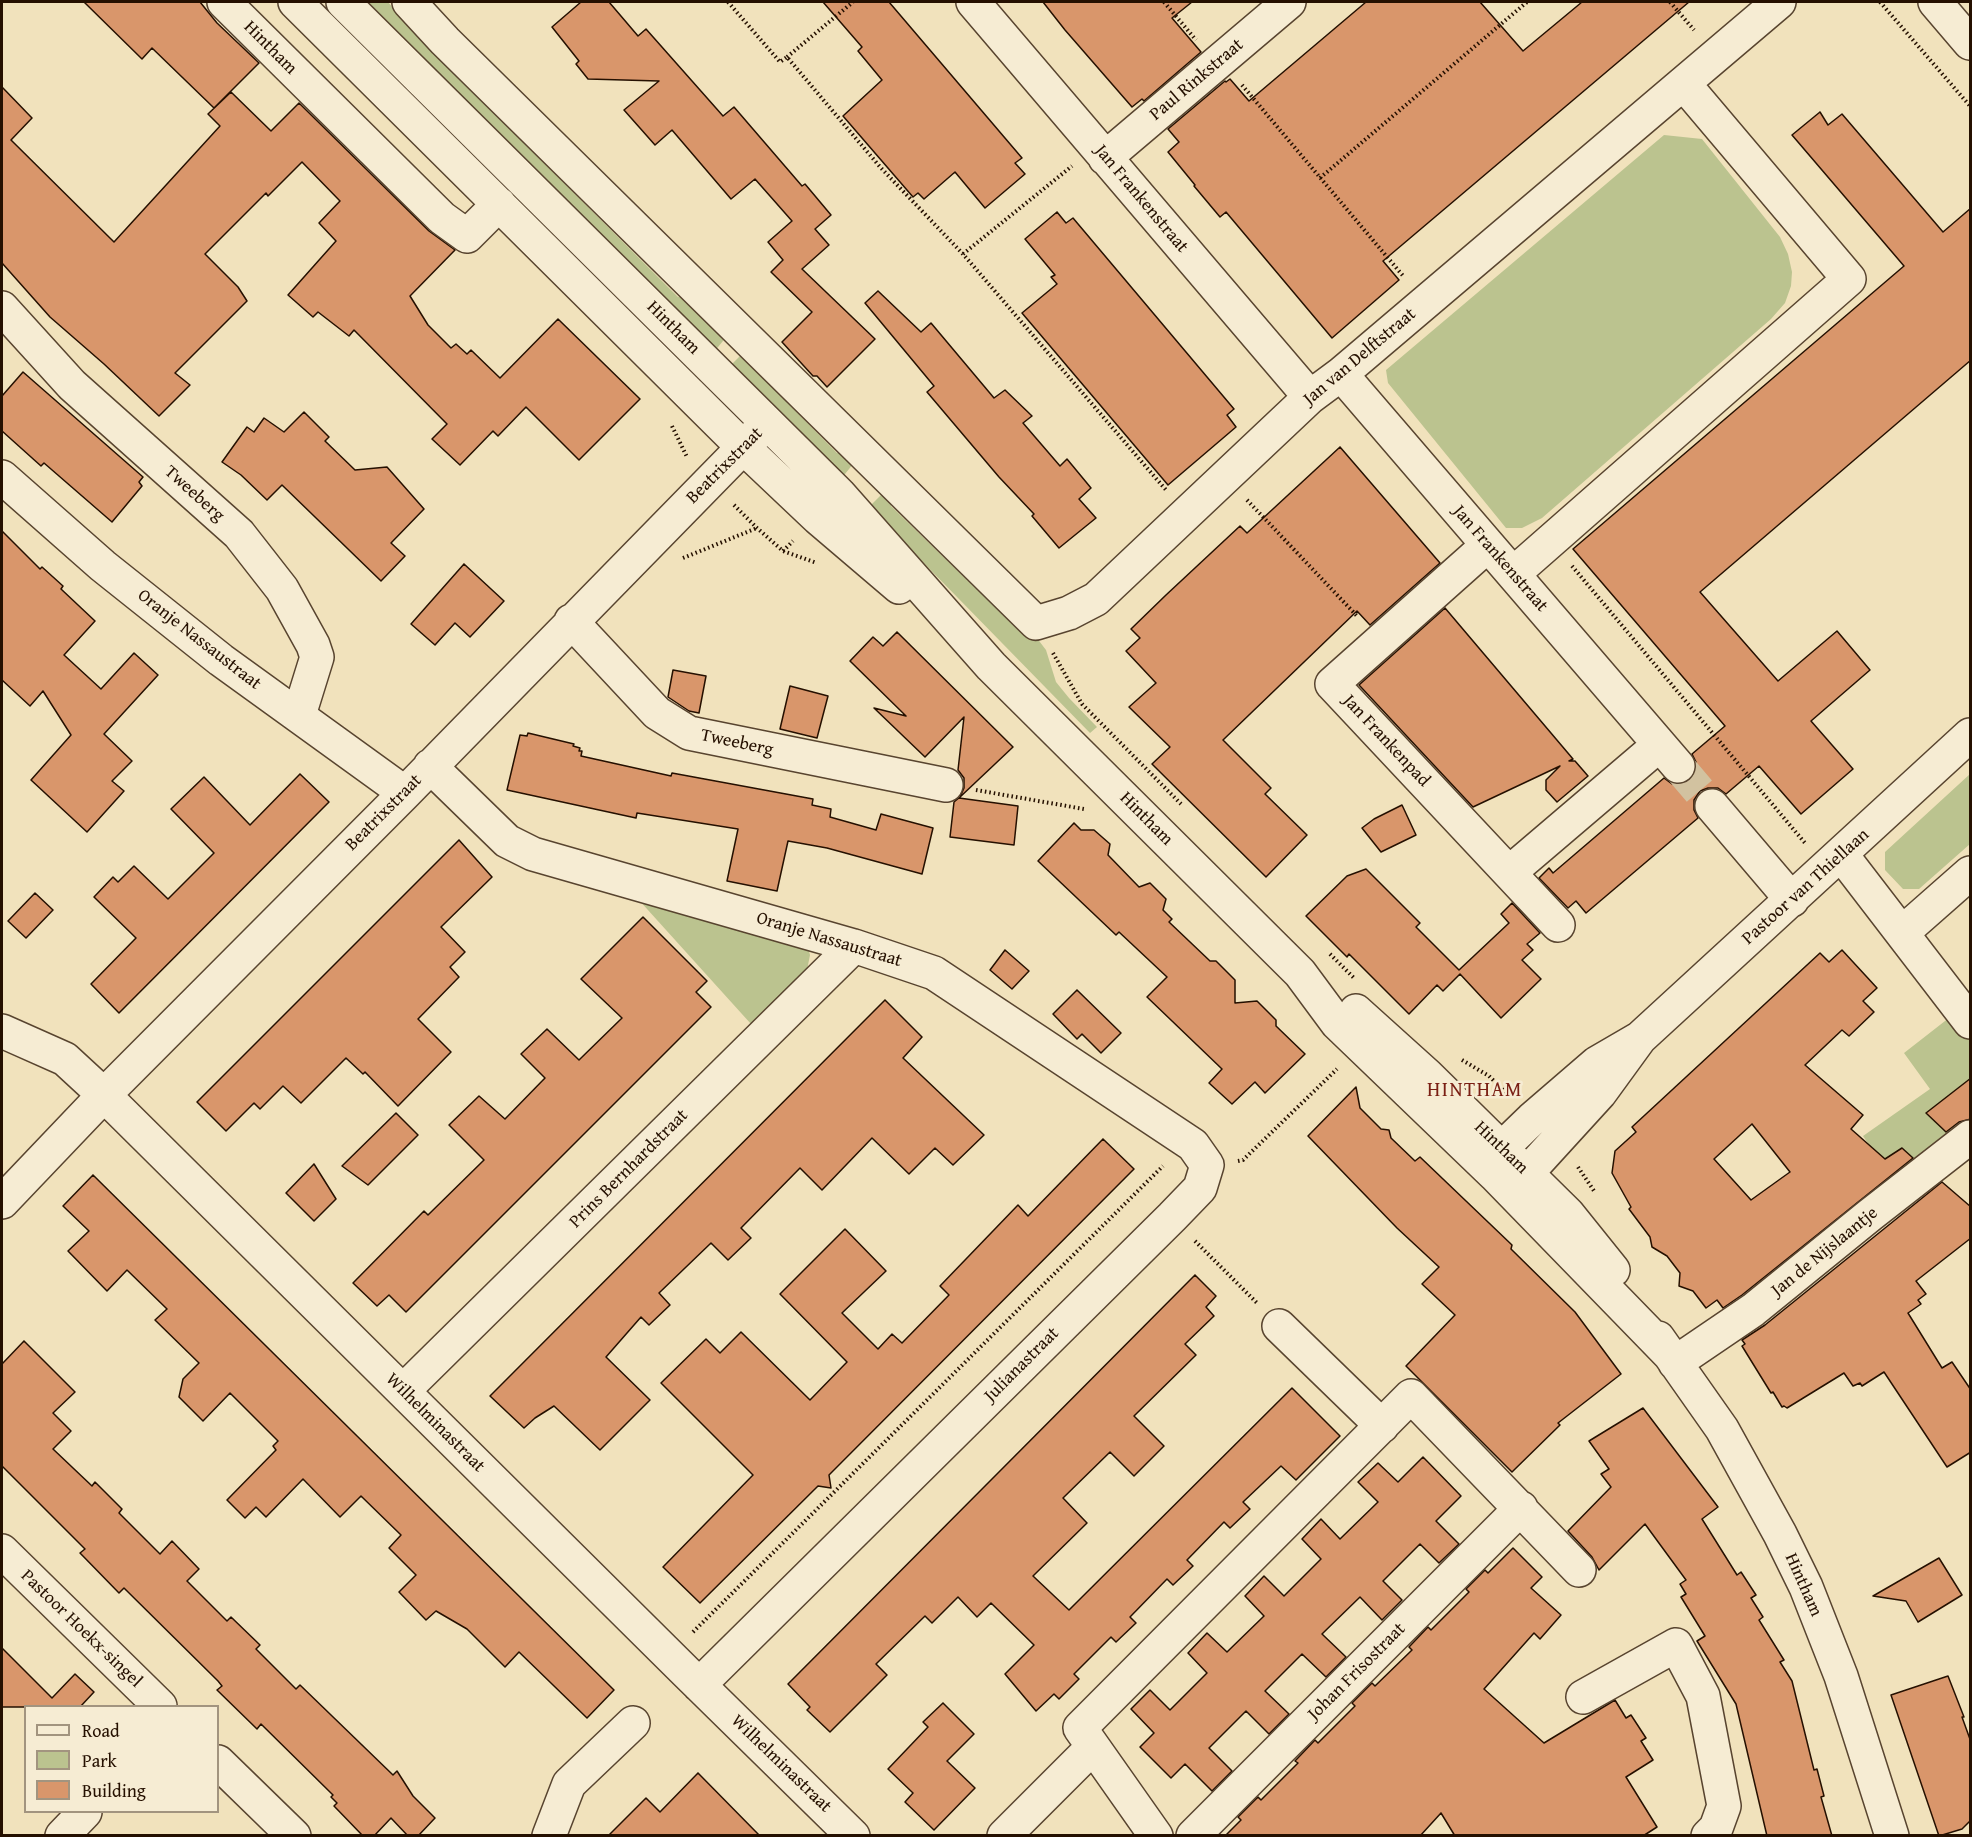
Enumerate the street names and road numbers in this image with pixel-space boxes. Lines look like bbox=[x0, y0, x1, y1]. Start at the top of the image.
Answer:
street label: Hintham bbox=[239, 17, 301, 79]
street label: Paul Rinkstraat bbox=[1146, 35, 1248, 125]
street label: Jan Frankenstraat bbox=[1090, 141, 1192, 257]
street label: Hintham bbox=[642, 297, 704, 359]
street label: Jan van Delftstraat bbox=[1299, 304, 1421, 410]
street label: Beatrixstraat bbox=[682, 423, 768, 509]
street label: Tweeberg bbox=[159, 461, 229, 527]
street label: Jan Frankenstraat bbox=[1448, 501, 1552, 617]
street label: Oranje Nassaustraat bbox=[133, 585, 265, 695]
street label: Jan Frankenpad bbox=[1338, 690, 1434, 792]
street label: Tweeberg bbox=[699, 725, 775, 761]
street label: Beatrixstraat bbox=[341, 770, 427, 856]
street label: Hintham bbox=[1115, 788, 1177, 850]
street label: Pastoor van Thiellaan bbox=[1738, 824, 1874, 950]
street label: Oranje Nassaustraat bbox=[754, 908, 904, 972]
street label: Prins Bernhardstraat bbox=[565, 1105, 693, 1233]
street label: Hintham bbox=[1469, 1117, 1533, 1179]
street label: Jan de Nijslaantje bbox=[1767, 1202, 1883, 1302]
street label: Julianastraat bbox=[980, 1323, 1064, 1407]
street label: Wilhelminastraat bbox=[381, 1369, 489, 1477]
street label: Hintham bbox=[1780, 1550, 1826, 1620]
street label: Pastoor Hoekx-singel bbox=[16, 1566, 146, 1692]
street label: Johan Frisostraat bbox=[1304, 1619, 1410, 1725]
street label: Wilhelminastraat bbox=[726, 1711, 836, 1817]

